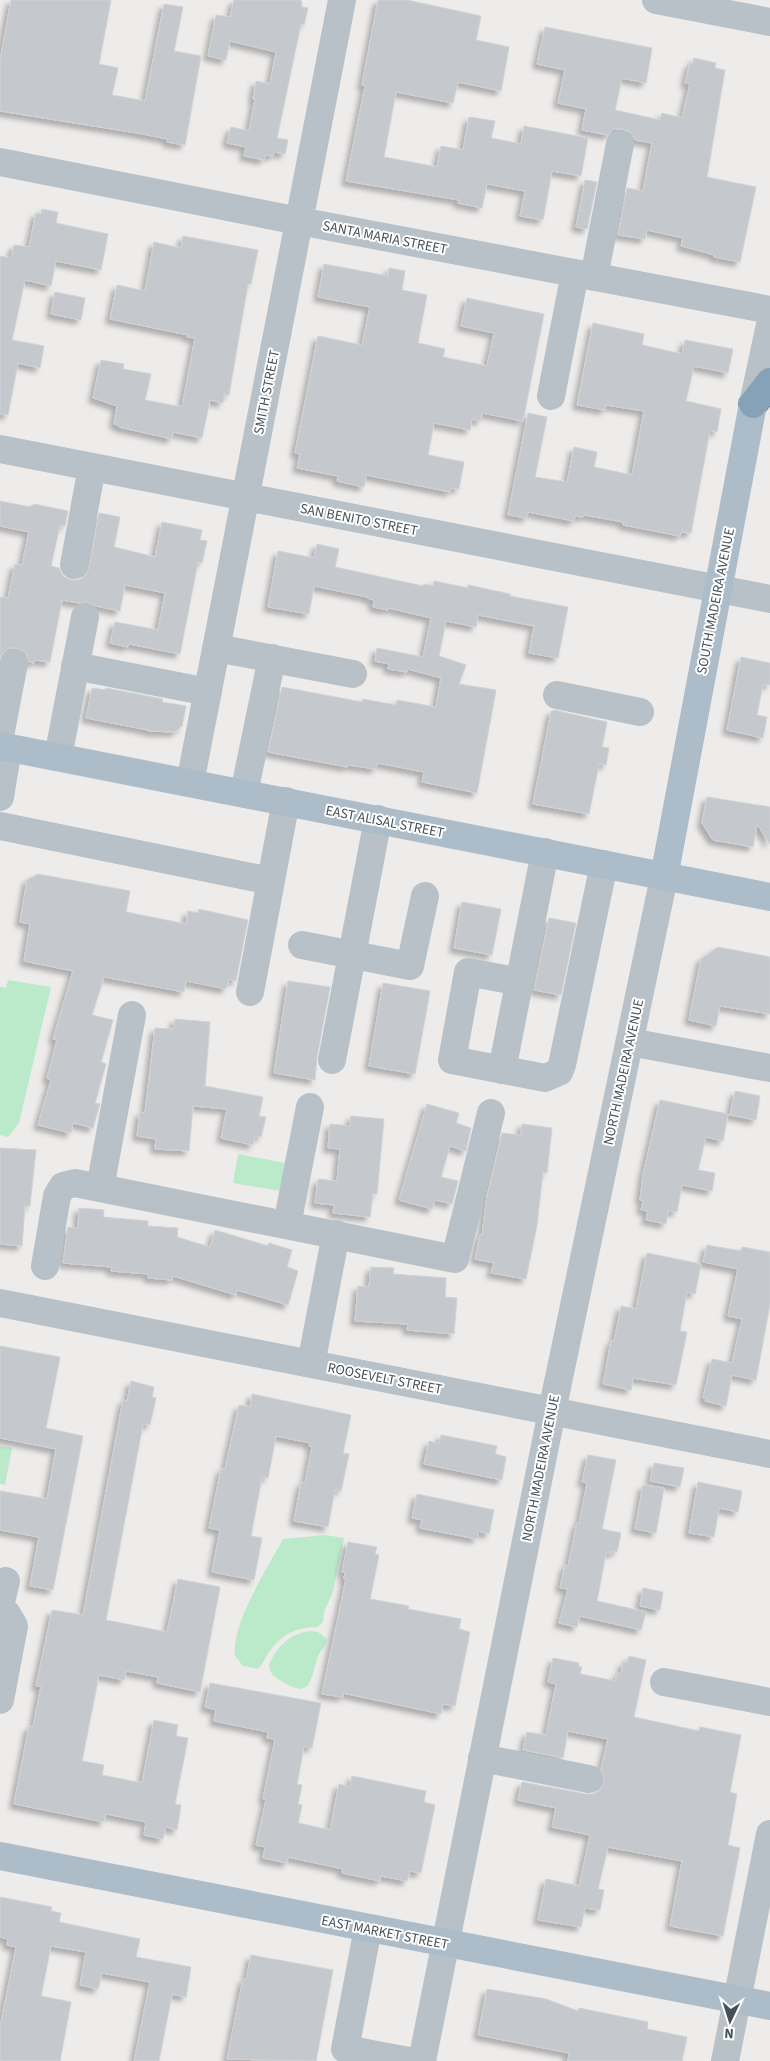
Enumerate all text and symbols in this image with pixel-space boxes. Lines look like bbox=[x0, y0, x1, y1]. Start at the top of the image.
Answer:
street label: SANTA MARIA STREET bbox=[321, 216, 449, 260]
street label: SMITH STREET bbox=[249, 348, 285, 436]
street label: SAN BENITO STREET bbox=[298, 499, 420, 541]
street label: SOUTH MADEIRA AVENUE bbox=[692, 526, 740, 676]
street label: EAST ALISAL STREET bbox=[324, 801, 446, 843]
street label: NORTH MADEIRA AVENUE bbox=[599, 997, 649, 1147]
street label: ROOSEVELT STREET bbox=[326, 1358, 444, 1400]
street label: NORTH MADEIRA AVENUE bbox=[517, 1393, 565, 1543]
street label: EAST MARKET STREET bbox=[320, 1911, 450, 1955]
north arrow bbox=[705, 1996, 755, 2046]
text: N bbox=[724, 2023, 735, 2043]

